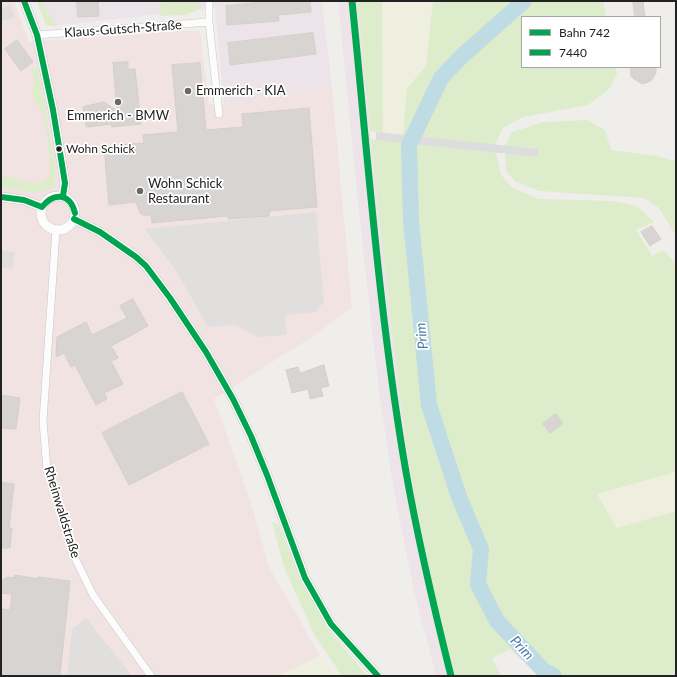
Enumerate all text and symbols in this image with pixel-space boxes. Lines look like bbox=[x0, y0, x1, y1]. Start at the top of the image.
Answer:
legend bbox=[521, 16, 661, 68]
street label: Klaus-Gutsch-Straße bbox=[64, 17, 182, 41]
text: Bahn 742 bbox=[559, 25, 610, 40]
text: 7440 bbox=[559, 45, 587, 60]
place label: Emmerich - KIA bbox=[196, 83, 285, 99]
marker: Emmerich - KIA bbox=[183, 86, 193, 96]
marker: Emmerich - BMW bbox=[113, 97, 123, 107]
place label: Emmerich - BMW bbox=[67, 108, 169, 124]
place label: Wohn Schick bbox=[66, 142, 135, 156]
marker: Wohn Schick bbox=[54, 144, 64, 154]
place label: Wohn Schick Restaurant bbox=[148, 176, 222, 207]
marker: Wohn Schick Restaurant bbox=[135, 186, 145, 196]
water label: Prim bbox=[412, 322, 432, 350]
street label: Rheinwaldstraße bbox=[41, 464, 83, 560]
water label: Prim bbox=[507, 632, 537, 664]

